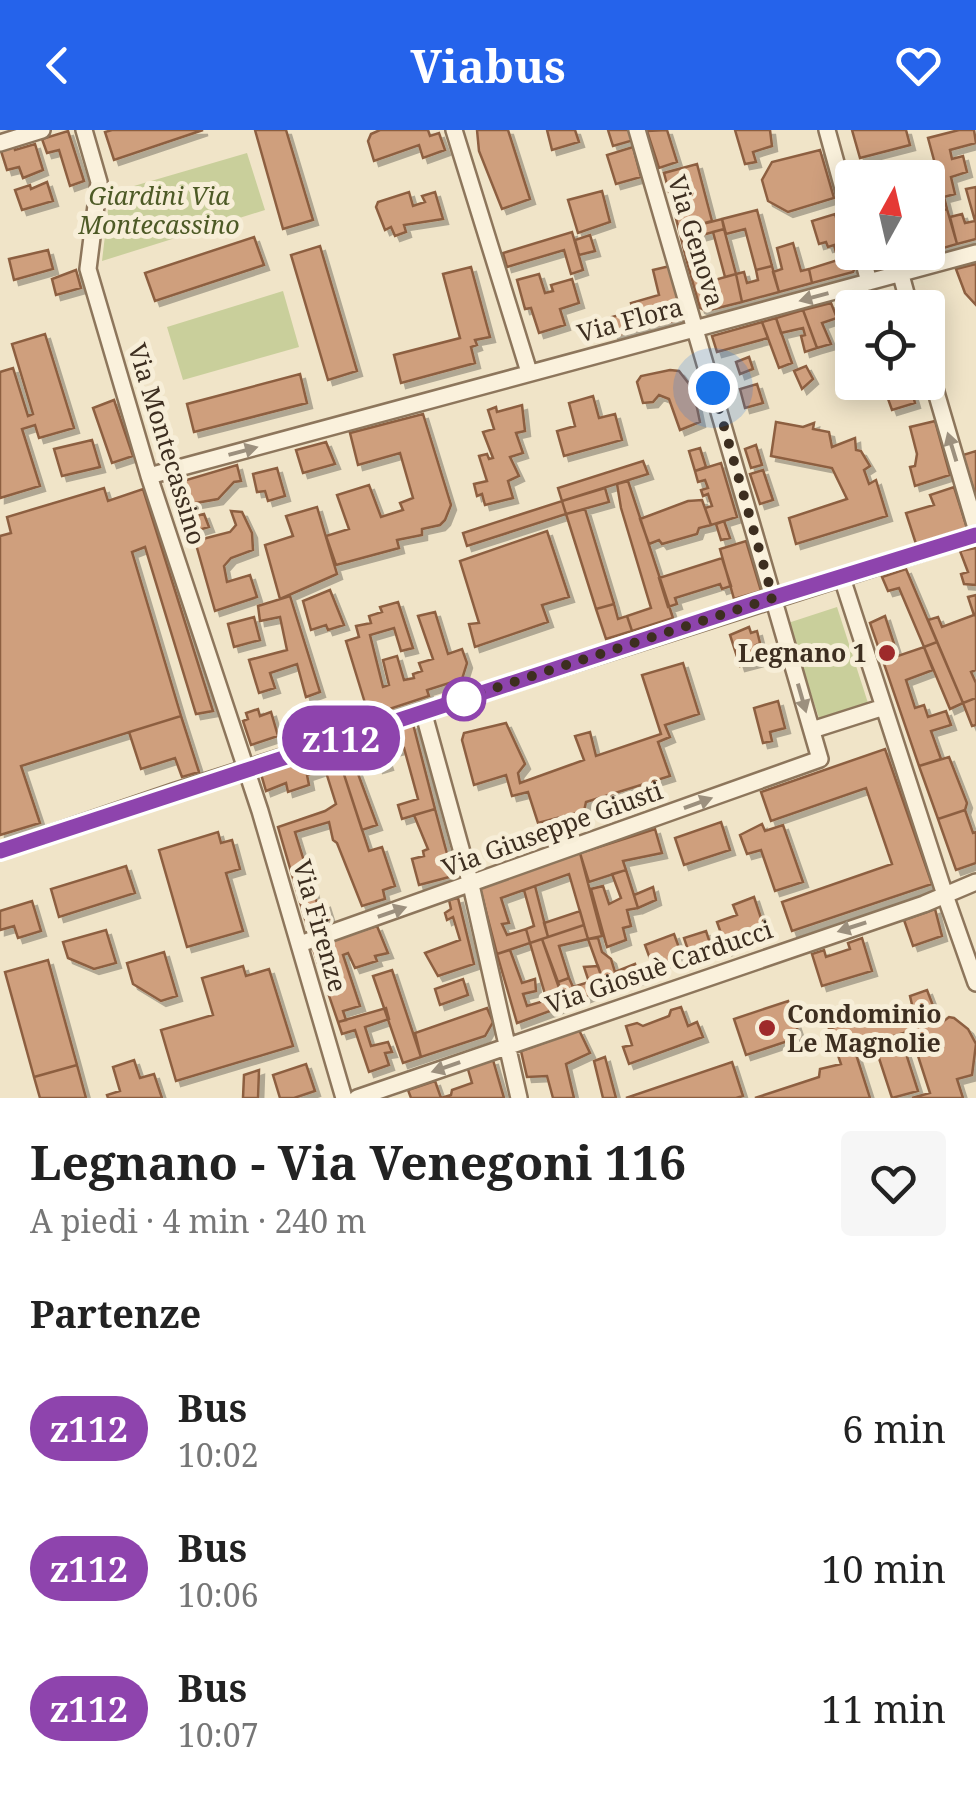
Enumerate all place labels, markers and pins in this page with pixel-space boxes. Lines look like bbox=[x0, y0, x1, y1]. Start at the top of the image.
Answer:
place label: Legnano 1 bbox=[738, 635, 867, 669]
marker: Legnano 1 bbox=[876, 642, 898, 664]
unlabelled marker bbox=[443, 678, 485, 720]
place label: Condominio Le Magnolie bbox=[787, 996, 942, 1059]
marker: Condominio Le Magnolie bbox=[756, 1017, 778, 1039]

